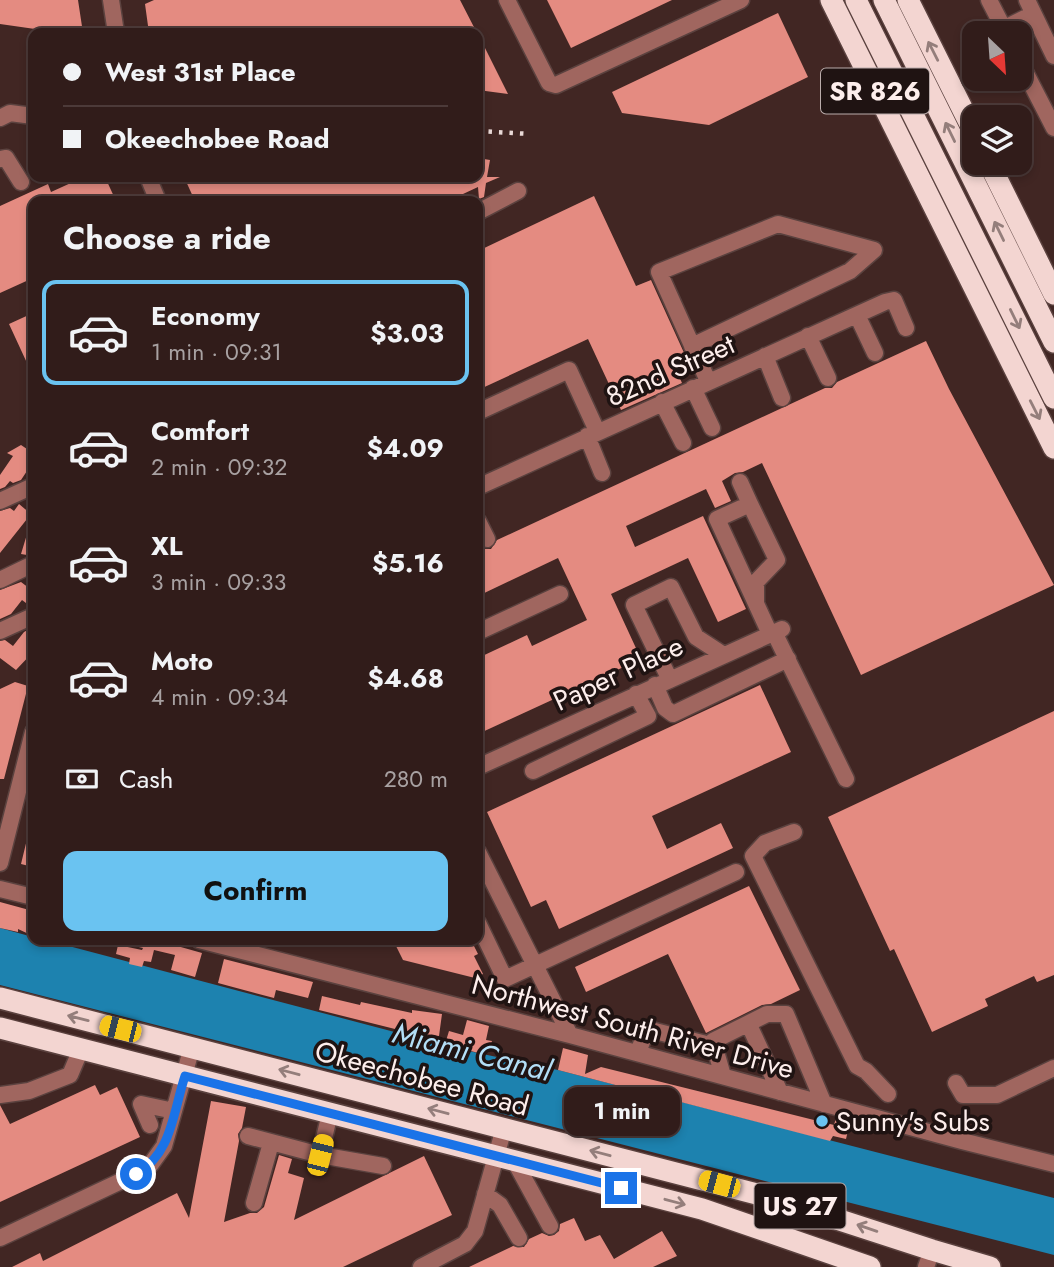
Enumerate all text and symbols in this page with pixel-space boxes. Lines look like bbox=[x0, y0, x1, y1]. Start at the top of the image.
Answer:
north arrow bbox=[962, 21, 1032, 91]
map controls bbox=[962, 21, 1032, 175]
one-way arrow bbox=[926, 41, 940, 62]
text: West 31st Place bbox=[105, 53, 296, 91]
road number: SR 826 bbox=[821, 68, 929, 114]
button: layers bbox=[962, 105, 1032, 175]
text: Okeechobee Road bbox=[105, 120, 330, 158]
one-way arrow bbox=[942, 122, 956, 143]
text: Choose a ride bbox=[63, 215, 271, 261]
one-way arrow bbox=[992, 221, 1005, 242]
text: Economy bbox=[151, 297, 260, 335]
icon: car bbox=[67, 301, 130, 364]
one-way arrow bbox=[1008, 308, 1022, 329]
text: $3.03 bbox=[370, 314, 444, 352]
street label: 82nd Street bbox=[599, 324, 741, 417]
text: 1 min · 09:31 bbox=[151, 335, 282, 369]
one-way arrow bbox=[1028, 400, 1042, 420]
text: Comfort bbox=[151, 412, 249, 450]
icon: car bbox=[67, 416, 130, 479]
text: $4.09 bbox=[367, 429, 444, 467]
text: 2 min · 09:32 bbox=[151, 450, 287, 484]
text: XL bbox=[151, 527, 183, 565]
icon: car bbox=[67, 531, 130, 594]
text: $5.16 bbox=[372, 544, 444, 582]
text: 3 min · 09:33 bbox=[151, 565, 286, 599]
street label: Paper Place bbox=[546, 625, 690, 721]
text: Moto bbox=[151, 642, 213, 680]
icon: car bbox=[67, 646, 130, 709]
text: $4.68 bbox=[368, 659, 444, 697]
text: 4 min · 09:34 bbox=[151, 680, 288, 714]
icon: cash bbox=[63, 760, 101, 798]
text: Cash bbox=[119, 760, 173, 798]
text: 280 m bbox=[384, 762, 448, 796]
button: Confirm bbox=[63, 851, 448, 931]
street label: Northwest South River Drive bbox=[467, 964, 799, 1089]
one-way arrow bbox=[68, 1011, 90, 1024]
water label: Miami Canal bbox=[388, 1011, 557, 1092]
car bbox=[98, 1014, 143, 1044]
street label: Okeechobee Road bbox=[310, 1030, 533, 1127]
one-way arrow bbox=[278, 1065, 301, 1078]
callout: 1 min bbox=[563, 1086, 679, 1136]
text: 1 min bbox=[593, 1094, 651, 1128]
place label: Sunny's Subs bbox=[836, 1101, 990, 1142]
one-way arrow bbox=[427, 1104, 450, 1117]
marker: Sunny's Subs bbox=[814, 1113, 830, 1129]
car bbox=[305, 1132, 336, 1178]
one-way arrow bbox=[589, 1146, 612, 1159]
route start bbox=[120, 1158, 152, 1190]
car bbox=[696, 1168, 743, 1200]
route end bbox=[605, 1172, 637, 1204]
road number: US 27 bbox=[754, 1184, 846, 1228]
one-way arrow bbox=[663, 1196, 686, 1209]
one-way arrow bbox=[857, 1221, 879, 1233]

